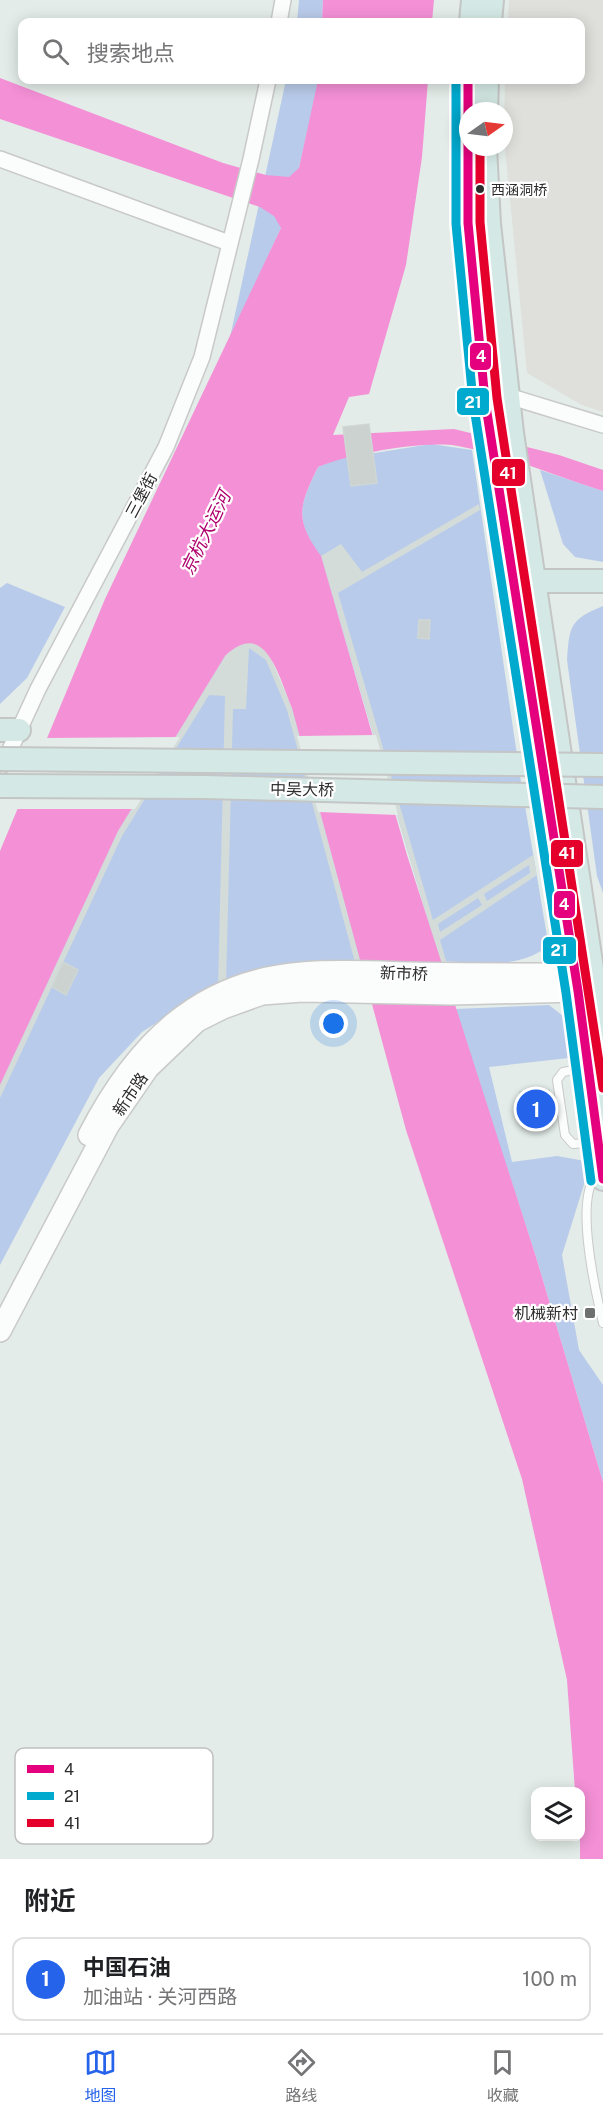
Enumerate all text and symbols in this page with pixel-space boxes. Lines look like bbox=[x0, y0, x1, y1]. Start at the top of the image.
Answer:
search box bbox=[18, 18, 585, 84]
icon: search bbox=[39, 35, 72, 68]
text: 搜索地点 bbox=[87, 40, 175, 66]
north arrow bbox=[459, 102, 513, 156]
place label: 西涵洞桥 bbox=[491, 182, 547, 198]
marker: 西涵洞桥 bbox=[474, 183, 486, 195]
line badge: 4 bbox=[469, 342, 492, 371]
text: 4 bbox=[476, 347, 487, 366]
line badge: 21 bbox=[456, 387, 490, 416]
text: 21 bbox=[464, 393, 482, 412]
line badge: 41 bbox=[491, 458, 526, 487]
text: 41 bbox=[499, 464, 517, 483]
street label: 三堡街 bbox=[122, 470, 161, 521]
water label: 京杭大运河 bbox=[176, 485, 236, 578]
street label: 中吴大桥 bbox=[270, 779, 334, 800]
line badge: 41 bbox=[550, 839, 584, 868]
text: 41 bbox=[558, 844, 576, 863]
line badge: 4 bbox=[553, 890, 576, 919]
text: 4 bbox=[559, 895, 570, 914]
line badge: 21 bbox=[542, 936, 577, 965]
text: 21 bbox=[550, 941, 568, 960]
street label: 新市桥 bbox=[380, 963, 428, 984]
your location bbox=[319, 1009, 348, 1038]
street label: 新市路 bbox=[109, 1069, 152, 1119]
pin: 1 bbox=[516, 1086, 556, 1132]
place label: 机械新村 bbox=[514, 1304, 578, 1323]
marker: 机械新村 bbox=[583, 1306, 597, 1320]
legend bbox=[15, 1748, 213, 1844]
text: 4 bbox=[64, 1760, 74, 1779]
text: 21 bbox=[64, 1787, 80, 1806]
map controls bbox=[531, 1787, 585, 1841]
button: layers bbox=[531, 1787, 585, 1841]
text: 41 bbox=[64, 1814, 81, 1833]
text: 附近 bbox=[24, 1885, 76, 1916]
text: 中国石油 bbox=[83, 1954, 171, 1980]
text: 1 bbox=[41, 1967, 50, 1991]
text: 100 m bbox=[522, 1967, 577, 1991]
text: 加油站 · 关河西路 bbox=[83, 1985, 237, 2009]
tab: 地图 bbox=[84, 2046, 117, 2106]
tab: 路线 bbox=[285, 2046, 318, 2106]
tab: 收藏 bbox=[486, 2046, 519, 2106]

